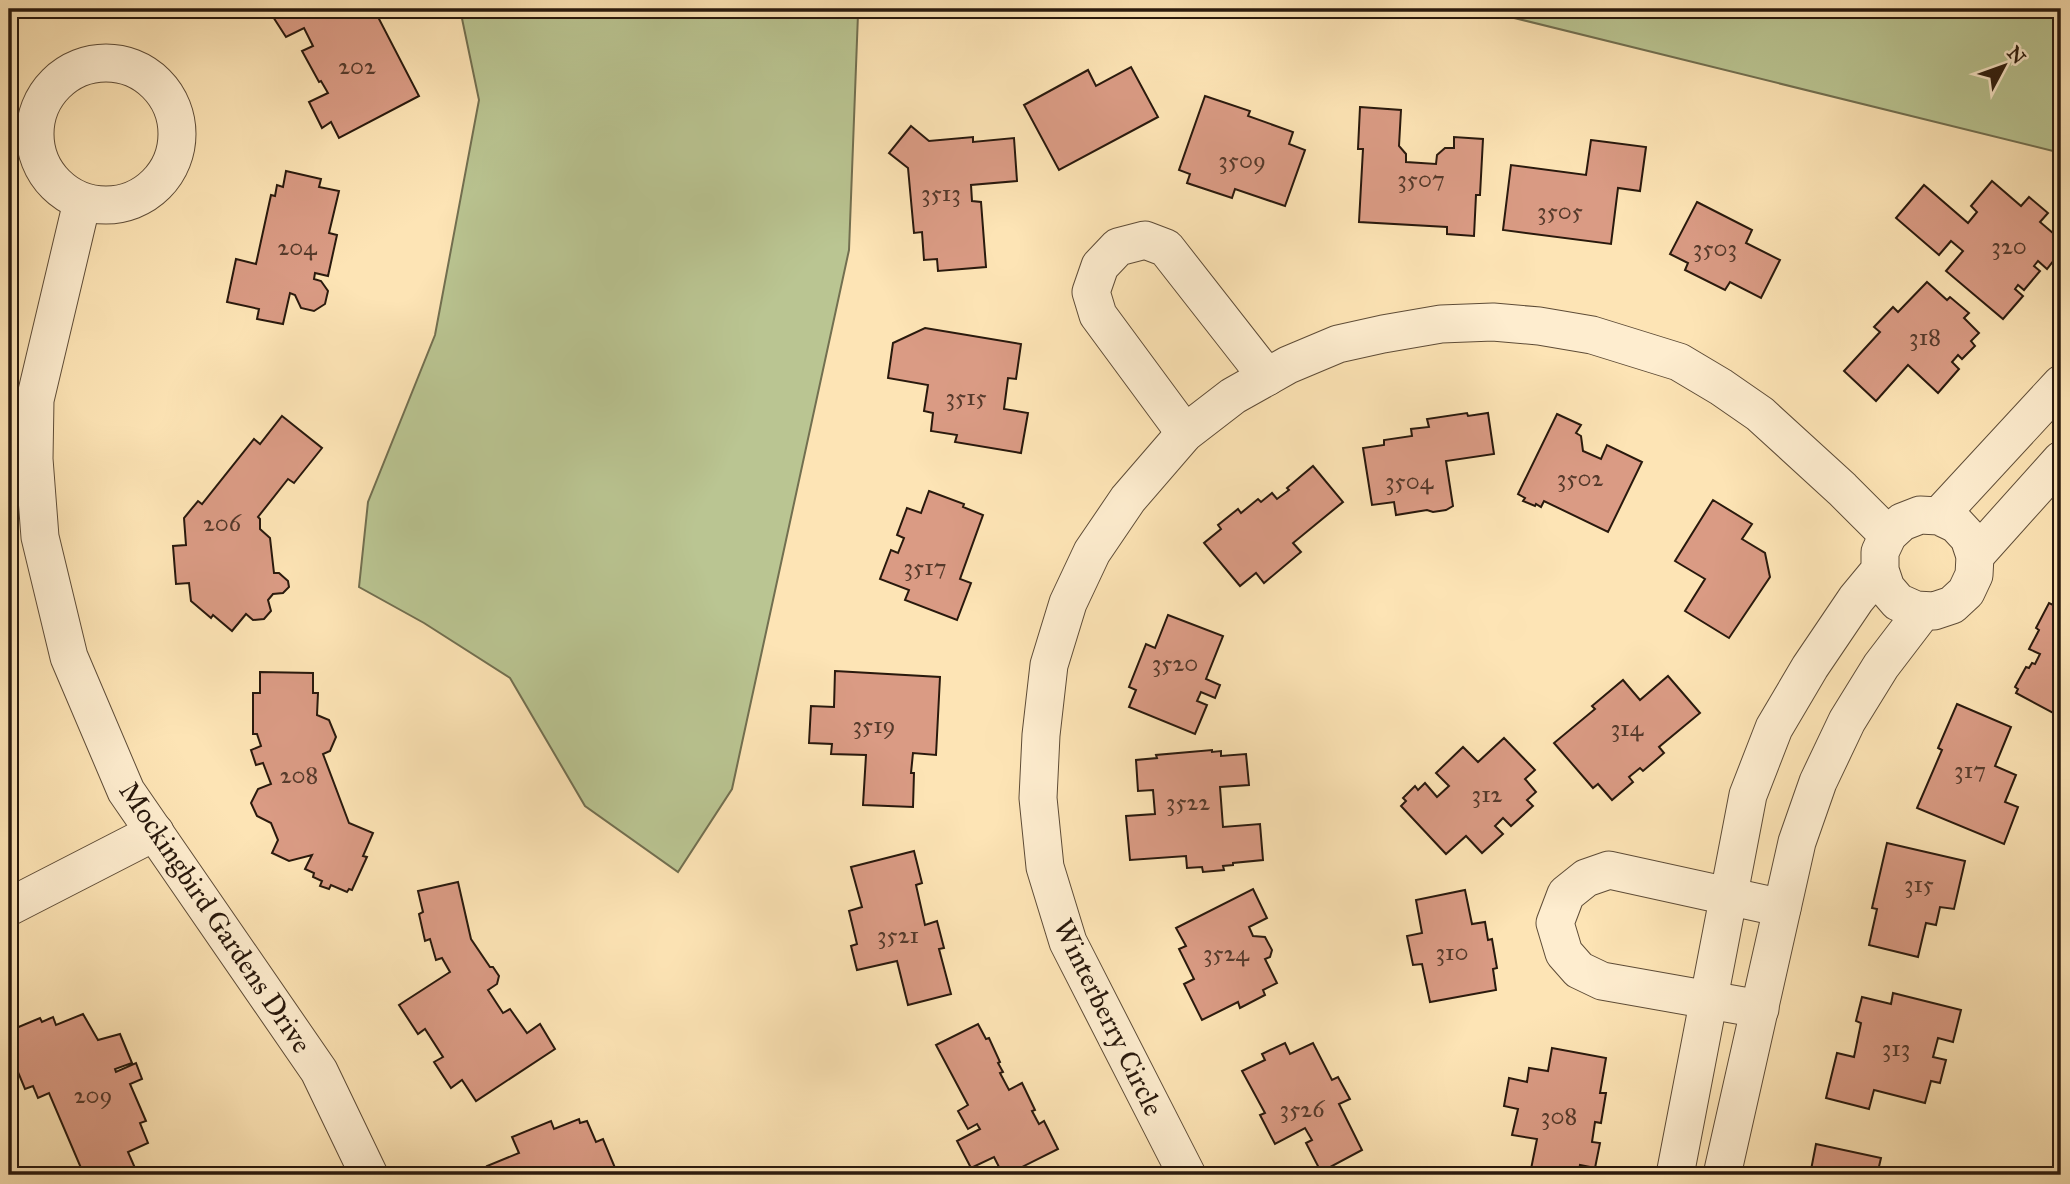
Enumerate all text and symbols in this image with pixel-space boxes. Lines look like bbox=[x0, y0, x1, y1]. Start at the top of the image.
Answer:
north arrow bbox=[1968, 32, 2038, 102]
text: N bbox=[2002, 42, 2030, 69]
house number: 202 bbox=[338, 51, 376, 81]
house number: 3509 bbox=[1218, 145, 1266, 175]
house number: 3507 bbox=[1397, 164, 1445, 194]
house number: 3513 bbox=[921, 178, 961, 208]
house number: 3505 bbox=[1537, 196, 1583, 226]
house number: 320 bbox=[1991, 231, 2027, 261]
house number: 204 bbox=[277, 232, 317, 262]
house number: 3503 bbox=[1693, 233, 1737, 263]
house number: 318 bbox=[1909, 322, 1941, 352]
house number: 3515 bbox=[945, 382, 987, 412]
house number: 3502 bbox=[1557, 463, 1603, 493]
house number: 3504 bbox=[1385, 466, 1434, 496]
house number: 206 bbox=[203, 508, 242, 538]
house number: 3517 bbox=[903, 552, 947, 582]
house number: 3520 bbox=[1152, 648, 1198, 678]
house number: 3519 bbox=[853, 710, 895, 740]
house number: 314 bbox=[1611, 713, 1644, 743]
house number: 317 bbox=[1954, 755, 1986, 785]
house number: 208 bbox=[280, 760, 318, 790]
street label: Mockingbird Gardens Drive bbox=[112, 775, 319, 1060]
house number: 312 bbox=[1472, 779, 1503, 809]
house number: 3522 bbox=[1166, 787, 1210, 817]
house number: 315 bbox=[1904, 869, 1934, 899]
street label: Winterberry Circle bbox=[1046, 913, 1171, 1121]
house number: 3521 bbox=[877, 920, 919, 950]
house number: 310 bbox=[1436, 937, 1468, 967]
house number: 3524 bbox=[1203, 938, 1250, 968]
house number: 313 bbox=[1882, 1033, 1910, 1063]
house number: 209 bbox=[74, 1080, 112, 1110]
house number: 3526 bbox=[1280, 1094, 1325, 1124]
house number: 308 bbox=[1541, 1101, 1577, 1131]

